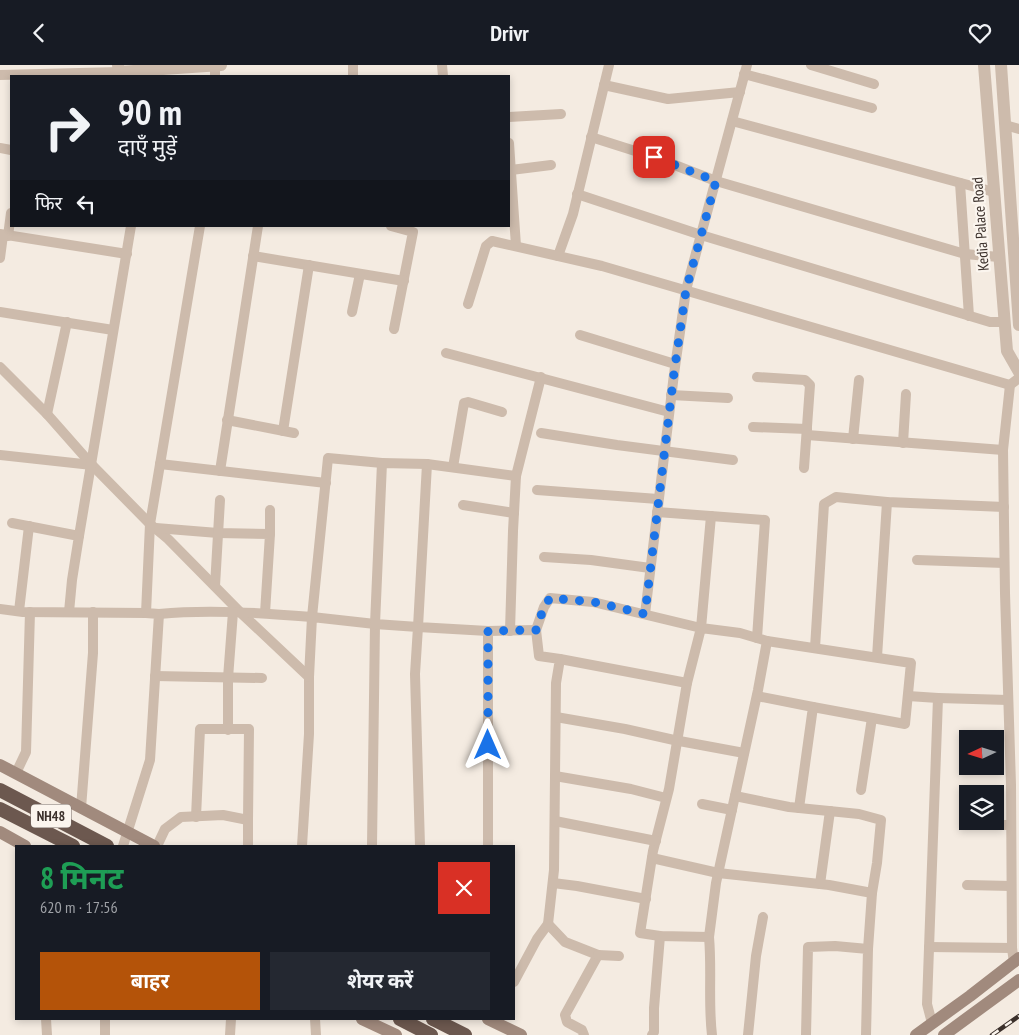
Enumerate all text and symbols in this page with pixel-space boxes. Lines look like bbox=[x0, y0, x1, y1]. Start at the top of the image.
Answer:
icon: back bbox=[25, 19, 53, 47]
text: Drivr bbox=[490, 19, 529, 47]
icon: heart bbox=[966, 19, 994, 47]
text: 90 m bbox=[118, 89, 182, 135]
icon: right bbox=[35, 95, 100, 160]
text: दाएँ मुड़ें bbox=[118, 133, 177, 161]
pin bbox=[633, 136, 675, 178]
icon: arrive bbox=[640, 143, 668, 171]
street label: Kedia Palace Road bbox=[967, 177, 993, 271]
icon: left bbox=[72, 190, 100, 218]
text: फिर bbox=[35, 191, 62, 215]
position arrow bbox=[461, 718, 513, 770]
north arrow bbox=[959, 730, 1004, 775]
map controls bbox=[959, 730, 1004, 830]
button: layers bbox=[959, 785, 1004, 830]
road number: NH48 bbox=[31, 804, 71, 827]
text: 8 मिनट bbox=[40, 858, 123, 897]
button: close bbox=[438, 862, 490, 914]
text: 620 m · 17:56 bbox=[40, 897, 118, 917]
button: बाहर bbox=[40, 952, 260, 1010]
button: शेयर करें bbox=[270, 952, 490, 1010]

